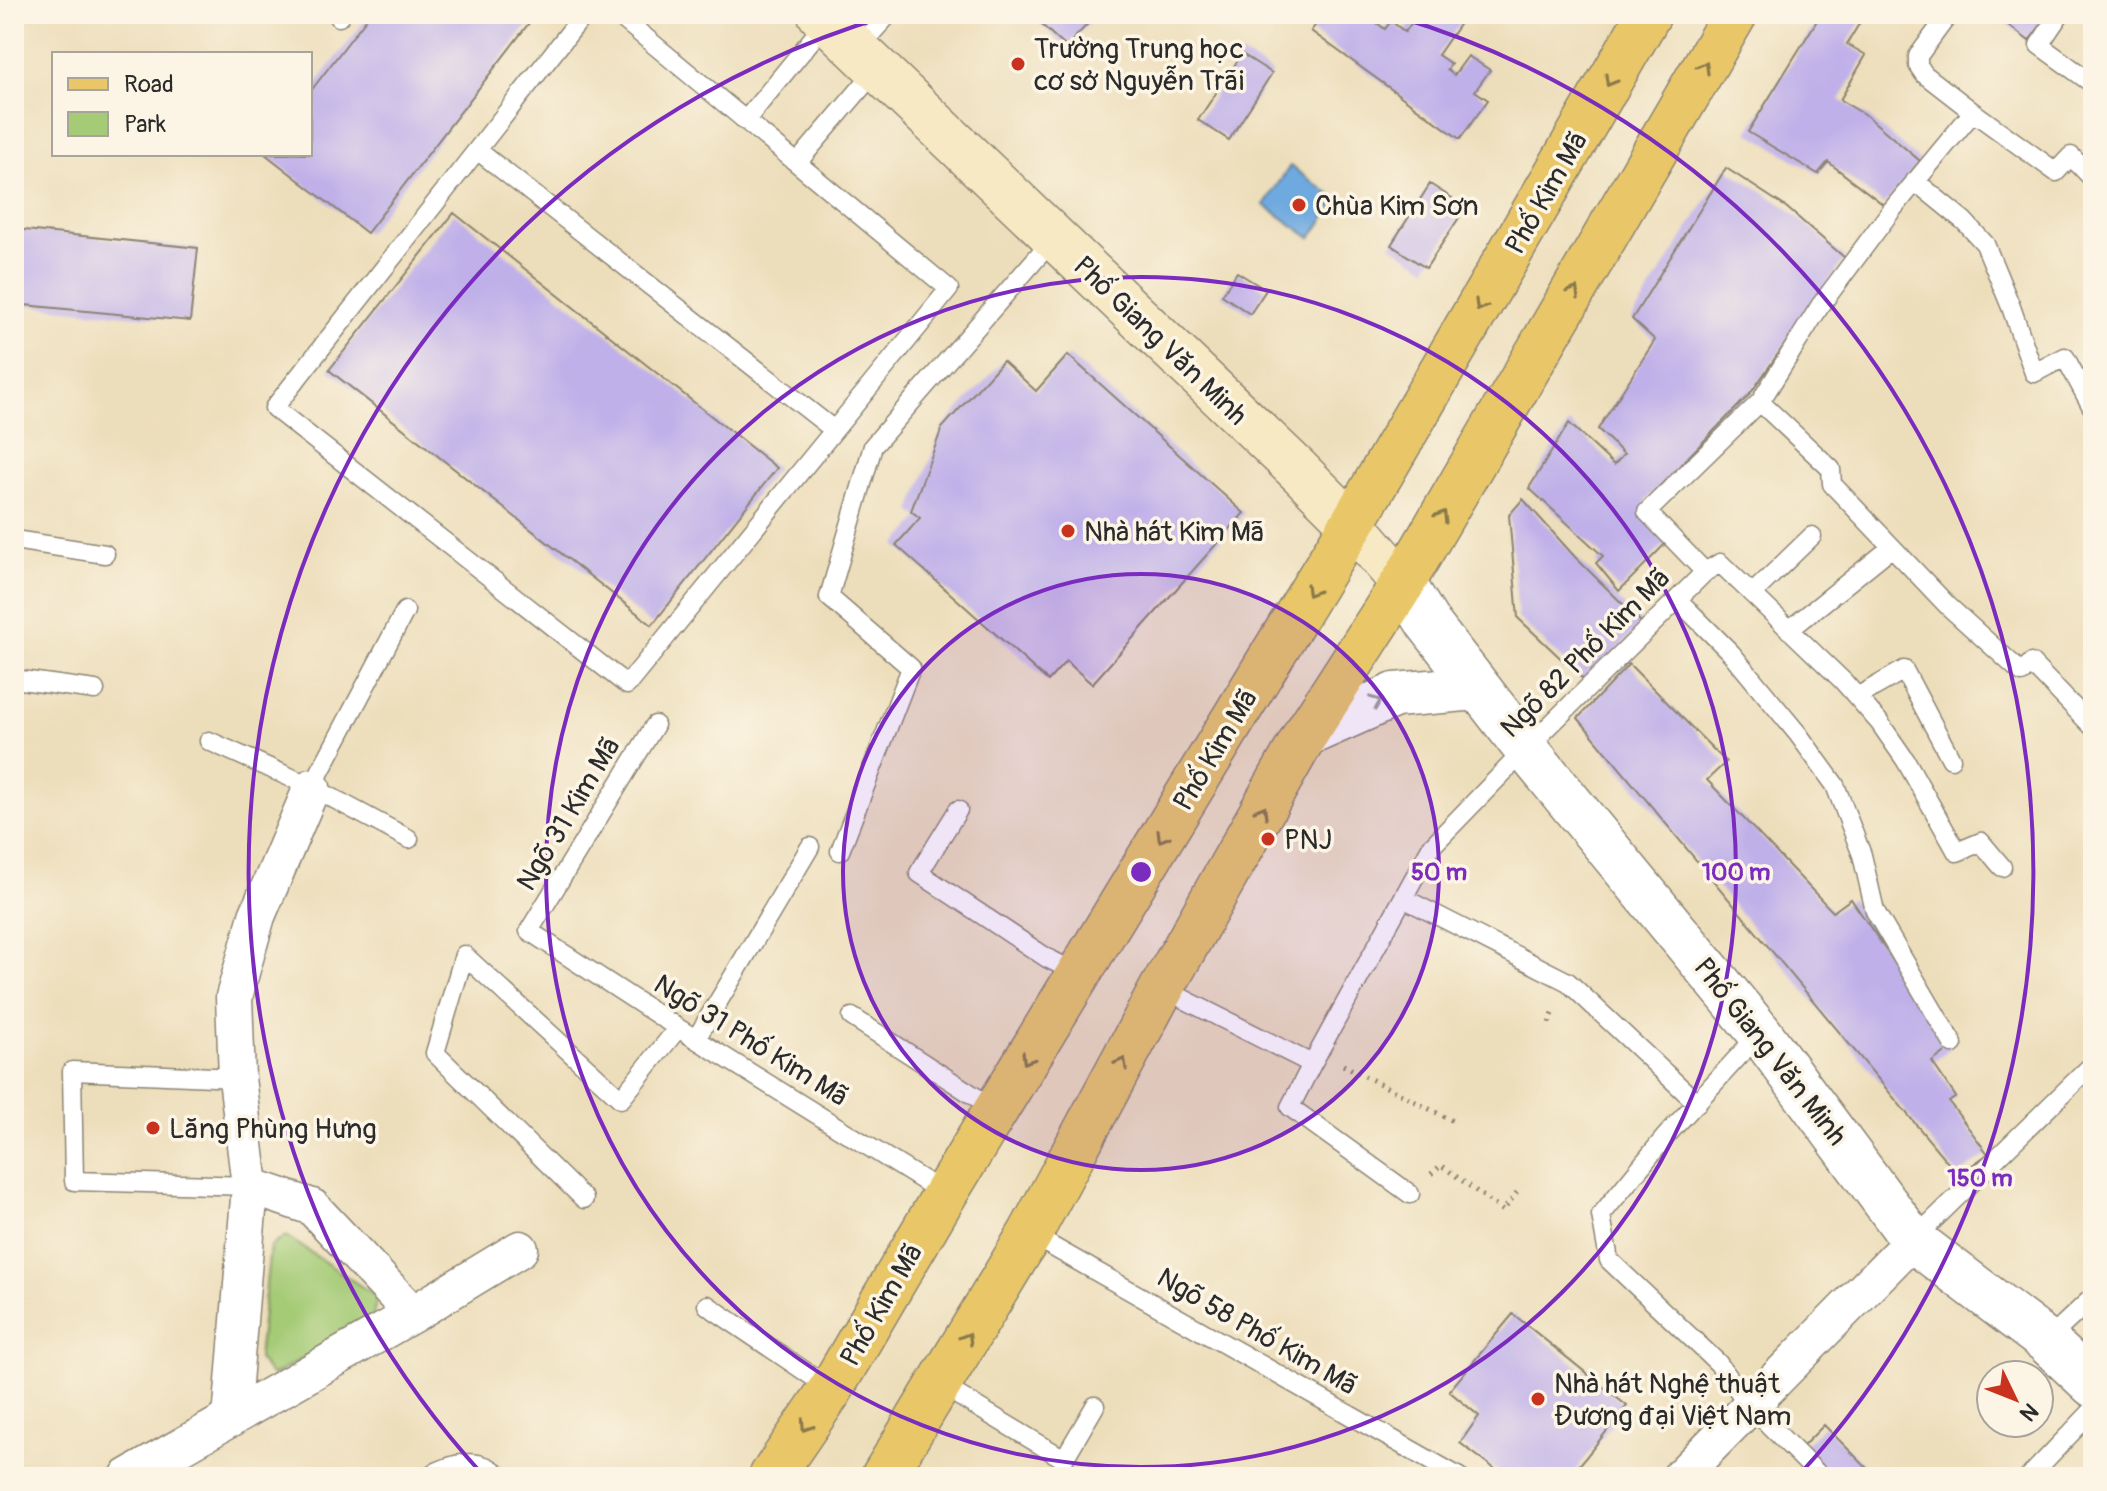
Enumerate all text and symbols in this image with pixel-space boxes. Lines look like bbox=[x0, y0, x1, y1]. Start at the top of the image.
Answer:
place label: Trường Trung học cơ sở Nguyễn Trãi bbox=[1034, 32, 1244, 99]
legend bbox=[52, 52, 312, 156]
marker: Trường Trung học cơ sở Nguyễn Trãi bbox=[1009, 55, 1027, 73]
one-way arrow bbox=[1694, 61, 1710, 76]
text: Road bbox=[124, 70, 174, 99]
one-way arrow bbox=[1604, 73, 1620, 87]
text: Park bbox=[124, 110, 166, 139]
street label: Phố Kim Mã bbox=[1498, 125, 1597, 261]
place label: Chùa Kim Sơn bbox=[1315, 189, 1479, 224]
marker: Chùa Kim Sơn bbox=[1290, 196, 1308, 214]
street label: Phố Giang Văn Minh bbox=[1066, 249, 1254, 433]
one-way arrow bbox=[1564, 286, 1580, 301]
one-way arrow bbox=[1474, 297, 1489, 312]
one-way arrow bbox=[1433, 510, 1448, 525]
place label: Nhà hát Kim Mã bbox=[1084, 515, 1265, 550]
marker: Nhà hát Kim Mã bbox=[1059, 522, 1077, 540]
street label: Ngõ 82 Phố Kim Mã bbox=[1493, 560, 1679, 746]
one-way arrow bbox=[1306, 582, 1321, 597]
street label: Phố Kim Mã bbox=[1166, 682, 1266, 817]
one-way arrow bbox=[1368, 695, 1382, 712]
street label: Ngõ 31 Kim Mã bbox=[510, 730, 629, 897]
one-way arrow bbox=[1252, 806, 1268, 820]
place label: PNJ bbox=[1284, 823, 1332, 858]
one-way arrow bbox=[1156, 828, 1172, 843]
marker: PNJ bbox=[1259, 830, 1277, 848]
centre of rings bbox=[1127, 858, 1155, 886]
text: 50 m bbox=[1411, 858, 1467, 887]
text: 100 m bbox=[1702, 858, 1770, 887]
street label: Phố Giang Văn Minh bbox=[1686, 951, 1854, 1153]
street label: Ngõ 31 Phố Kim Mã bbox=[647, 967, 855, 1115]
one-way arrow bbox=[1021, 1050, 1037, 1065]
one-way arrow bbox=[1112, 1056, 1127, 1071]
place label: Lăng Phùng Hưng bbox=[169, 1112, 376, 1147]
marker: Lăng Phùng Hưng bbox=[144, 1119, 162, 1137]
text: 150 m bbox=[1947, 1164, 2013, 1193]
street label: Phố Kim Mã bbox=[833, 1237, 932, 1373]
street label: Ngõ 58 Phố Kim Mã bbox=[1150, 1261, 1364, 1404]
one-way arrow bbox=[957, 1332, 973, 1347]
north arrow bbox=[1975, 1359, 2055, 1439]
place label: Nhà hát Nghệ thuật Đương đại Việt Nam bbox=[1554, 1367, 1791, 1434]
marker: Nhà hát Nghệ thuật Đương đại Việt Nam bbox=[1529, 1390, 1547, 1408]
text: N bbox=[2013, 1397, 2044, 1427]
one-way arrow bbox=[801, 1417, 816, 1431]

